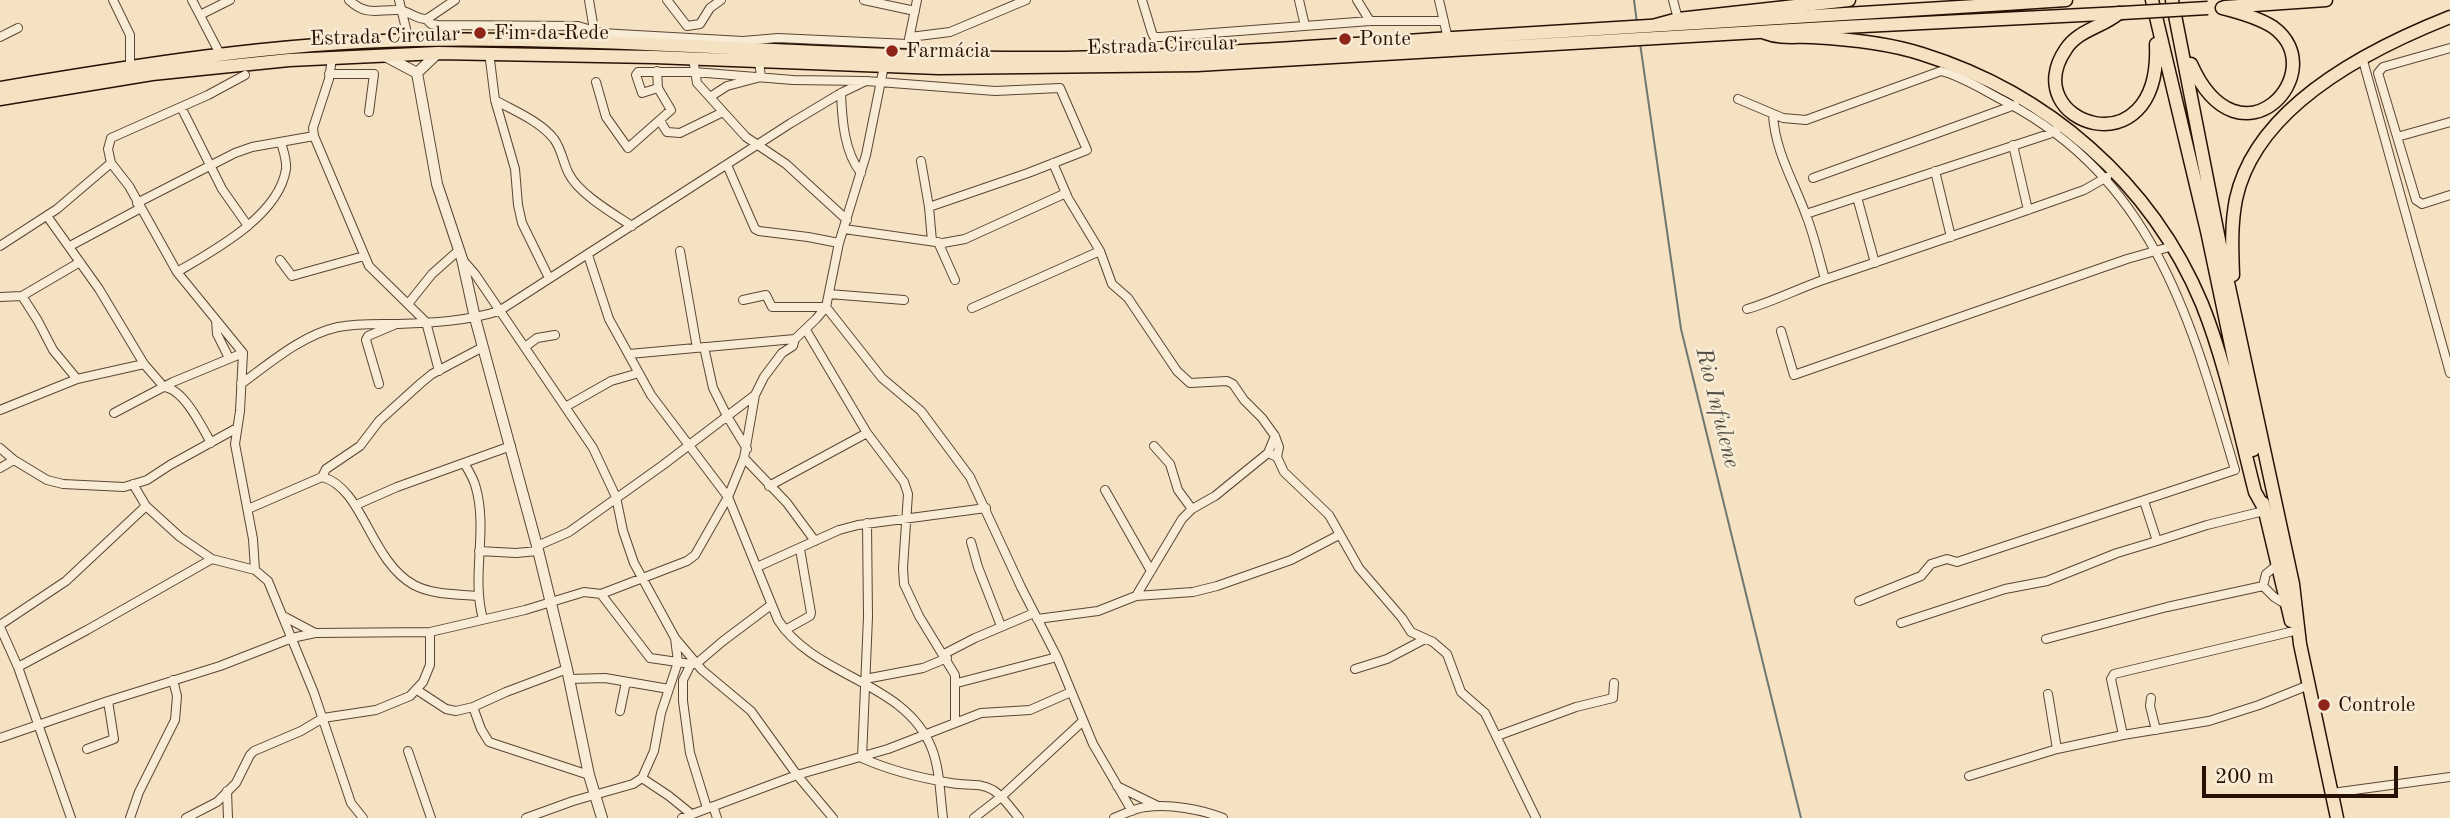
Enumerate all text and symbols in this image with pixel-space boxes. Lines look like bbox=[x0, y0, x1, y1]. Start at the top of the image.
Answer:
place label: Fim da Rede bbox=[494, 20, 609, 46]
street label: Estrada Circular bbox=[309, 22, 461, 52]
marker: Fim da Rede bbox=[472, 25, 488, 41]
place label: Ponte bbox=[1359, 26, 1411, 52]
street label: Estrada Circular bbox=[1086, 31, 1238, 61]
marker: Ponte bbox=[1337, 31, 1353, 47]
place label: Farmácia bbox=[906, 38, 990, 64]
marker: Farmácia bbox=[884, 43, 900, 59]
water label: Rio Infulene bbox=[1689, 345, 1745, 471]
place label: Controle bbox=[2338, 692, 2416, 718]
marker: Controle bbox=[2316, 697, 2332, 713]
scale bar bbox=[2205, 752, 2401, 796]
text: 200 m bbox=[2215, 767, 2274, 788]

